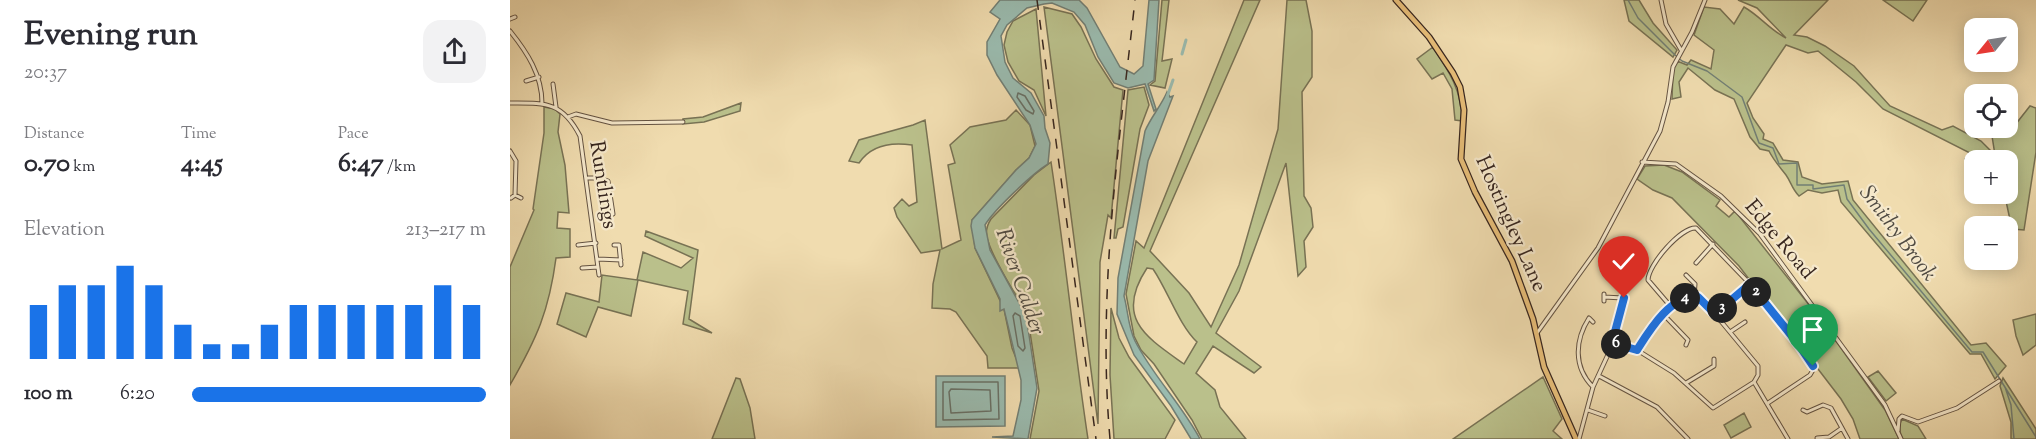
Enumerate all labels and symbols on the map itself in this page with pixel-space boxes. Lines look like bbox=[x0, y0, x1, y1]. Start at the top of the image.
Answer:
north arrow bbox=[1964, 18, 2018, 72]
street label: Runtlings bbox=[580, 139, 624, 231]
street label: Hostingley Lane bbox=[1467, 151, 1553, 297]
water label: Smithy Brook bbox=[1850, 179, 1944, 289]
street label: Edge Road bbox=[1737, 194, 1821, 286]
water label: River Calder bbox=[986, 224, 1052, 340]
pin bbox=[1598, 236, 1649, 298]
pin: 2 bbox=[1741, 277, 1771, 307]
pin: 4 bbox=[1670, 283, 1700, 313]
pin: 3 bbox=[1707, 293, 1737, 323]
pin bbox=[1787, 304, 1838, 366]
pin: 6 bbox=[1601, 329, 1631, 359]

